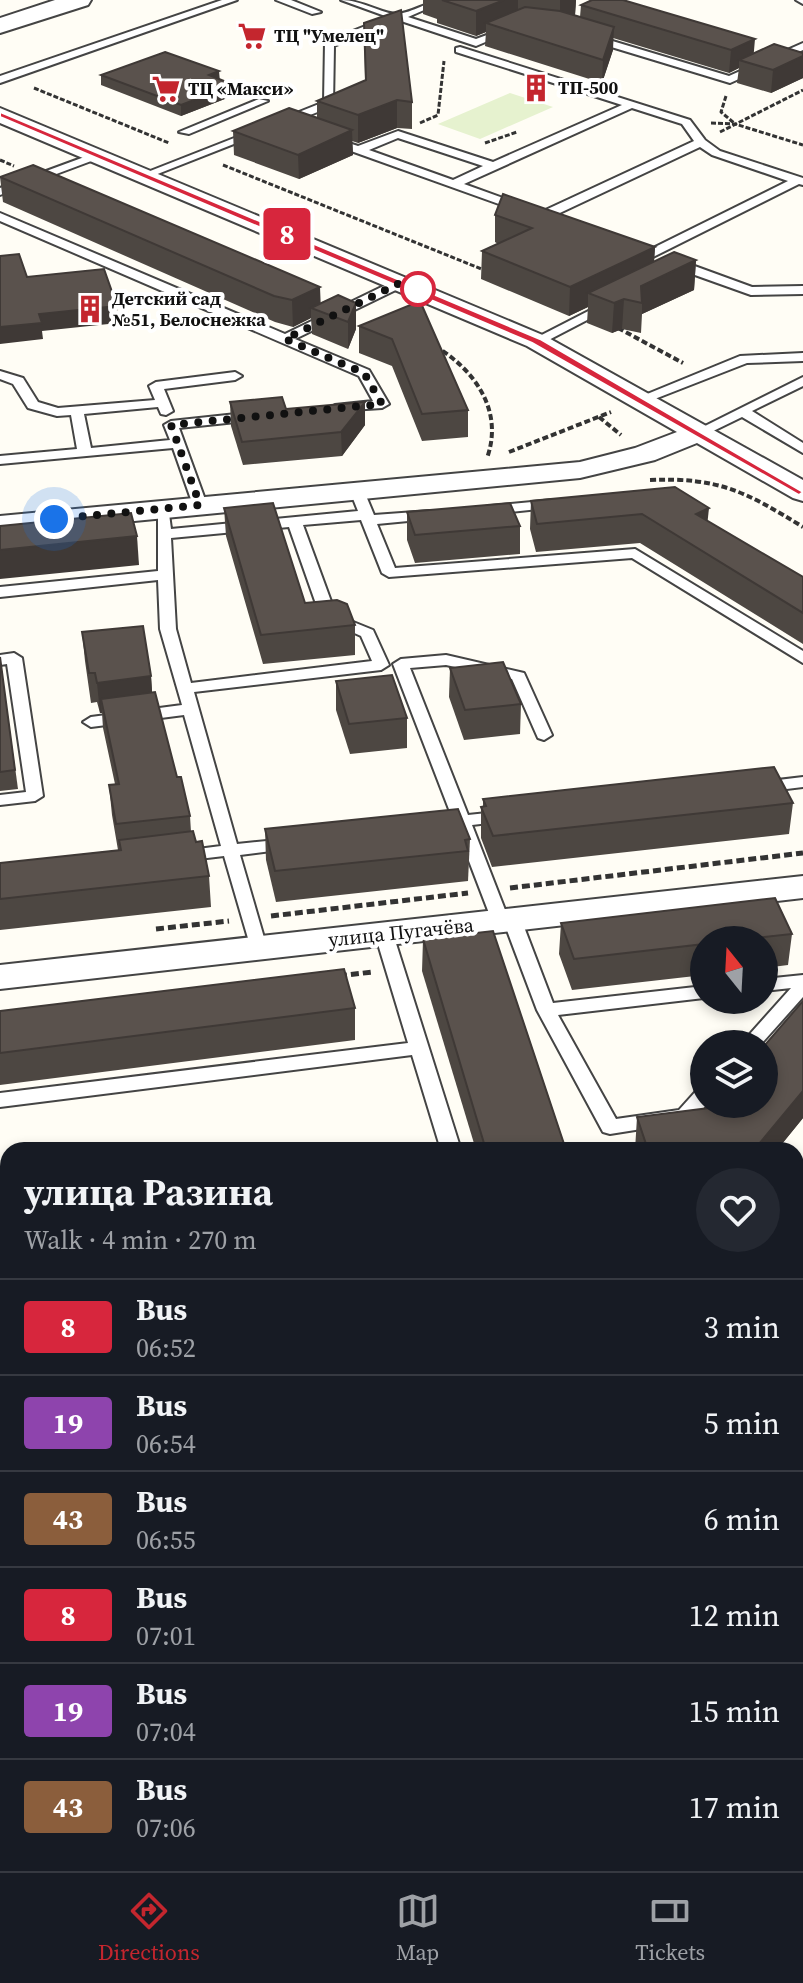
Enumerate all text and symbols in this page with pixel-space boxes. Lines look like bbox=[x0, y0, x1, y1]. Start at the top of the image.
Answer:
supermarket icon: ТЦ "Умелец" bbox=[237, 21, 267, 51]
place label: ТЦ "Умелец" bbox=[274, 23, 384, 48]
building icon: ТП-500 bbox=[521, 73, 551, 103]
supermarket icon: ТЦ «Макси» bbox=[151, 74, 181, 104]
place label: ТП-500 bbox=[558, 75, 619, 100]
place label: ТЦ «Макси» bbox=[188, 76, 293, 101]
line badge: 8 bbox=[261, 208, 313, 260]
text: 8 bbox=[279, 215, 295, 253]
unlabelled marker bbox=[401, 272, 435, 306]
place label: Детский сад №51, Белоснежка bbox=[112, 286, 266, 332]
building icon: Детский сад №51, Белоснежка bbox=[75, 294, 105, 324]
your location bbox=[34, 499, 74, 539]
street label: улица Пугачёва bbox=[327, 910, 476, 954]
north arrow bbox=[690, 926, 778, 1014]
map controls bbox=[690, 926, 778, 1118]
button: layers bbox=[690, 1030, 778, 1118]
text: улица Разина bbox=[24, 1166, 273, 1218]
button: heart bbox=[696, 1168, 780, 1252]
text: Walk · 4 min · 270 m bbox=[24, 1222, 257, 1258]
text: Bus bbox=[136, 1289, 187, 1330]
text: 3 min bbox=[704, 1307, 780, 1348]
text: 8 bbox=[60, 1308, 76, 1346]
text: 06:52 bbox=[136, 1330, 196, 1366]
text: Bus bbox=[136, 1385, 187, 1426]
text: 5 min bbox=[704, 1403, 780, 1444]
text: 19 bbox=[53, 1404, 83, 1442]
text: 06:54 bbox=[136, 1426, 196, 1462]
text: Bus bbox=[136, 1481, 187, 1522]
text: 6 min bbox=[704, 1499, 780, 1540]
text: 43 bbox=[53, 1500, 83, 1538]
text: 06:55 bbox=[136, 1522, 196, 1558]
text: Bus bbox=[136, 1577, 187, 1618]
text: 12 min bbox=[689, 1595, 780, 1636]
text: 8 bbox=[60, 1596, 76, 1634]
text: 07:01 bbox=[136, 1618, 196, 1654]
text: Bus bbox=[136, 1673, 187, 1714]
text: 15 min bbox=[689, 1691, 780, 1732]
text: 19 bbox=[53, 1692, 83, 1730]
text: 07:04 bbox=[136, 1714, 196, 1750]
text: Bus bbox=[136, 1769, 187, 1810]
text: 17 min bbox=[689, 1787, 780, 1828]
text: 43 bbox=[53, 1788, 83, 1826]
text: 07:06 bbox=[136, 1810, 196, 1846]
tab: Directions bbox=[98, 1889, 200, 1967]
tab: Map bbox=[396, 1889, 440, 1967]
tab: Tickets bbox=[635, 1889, 705, 1967]

